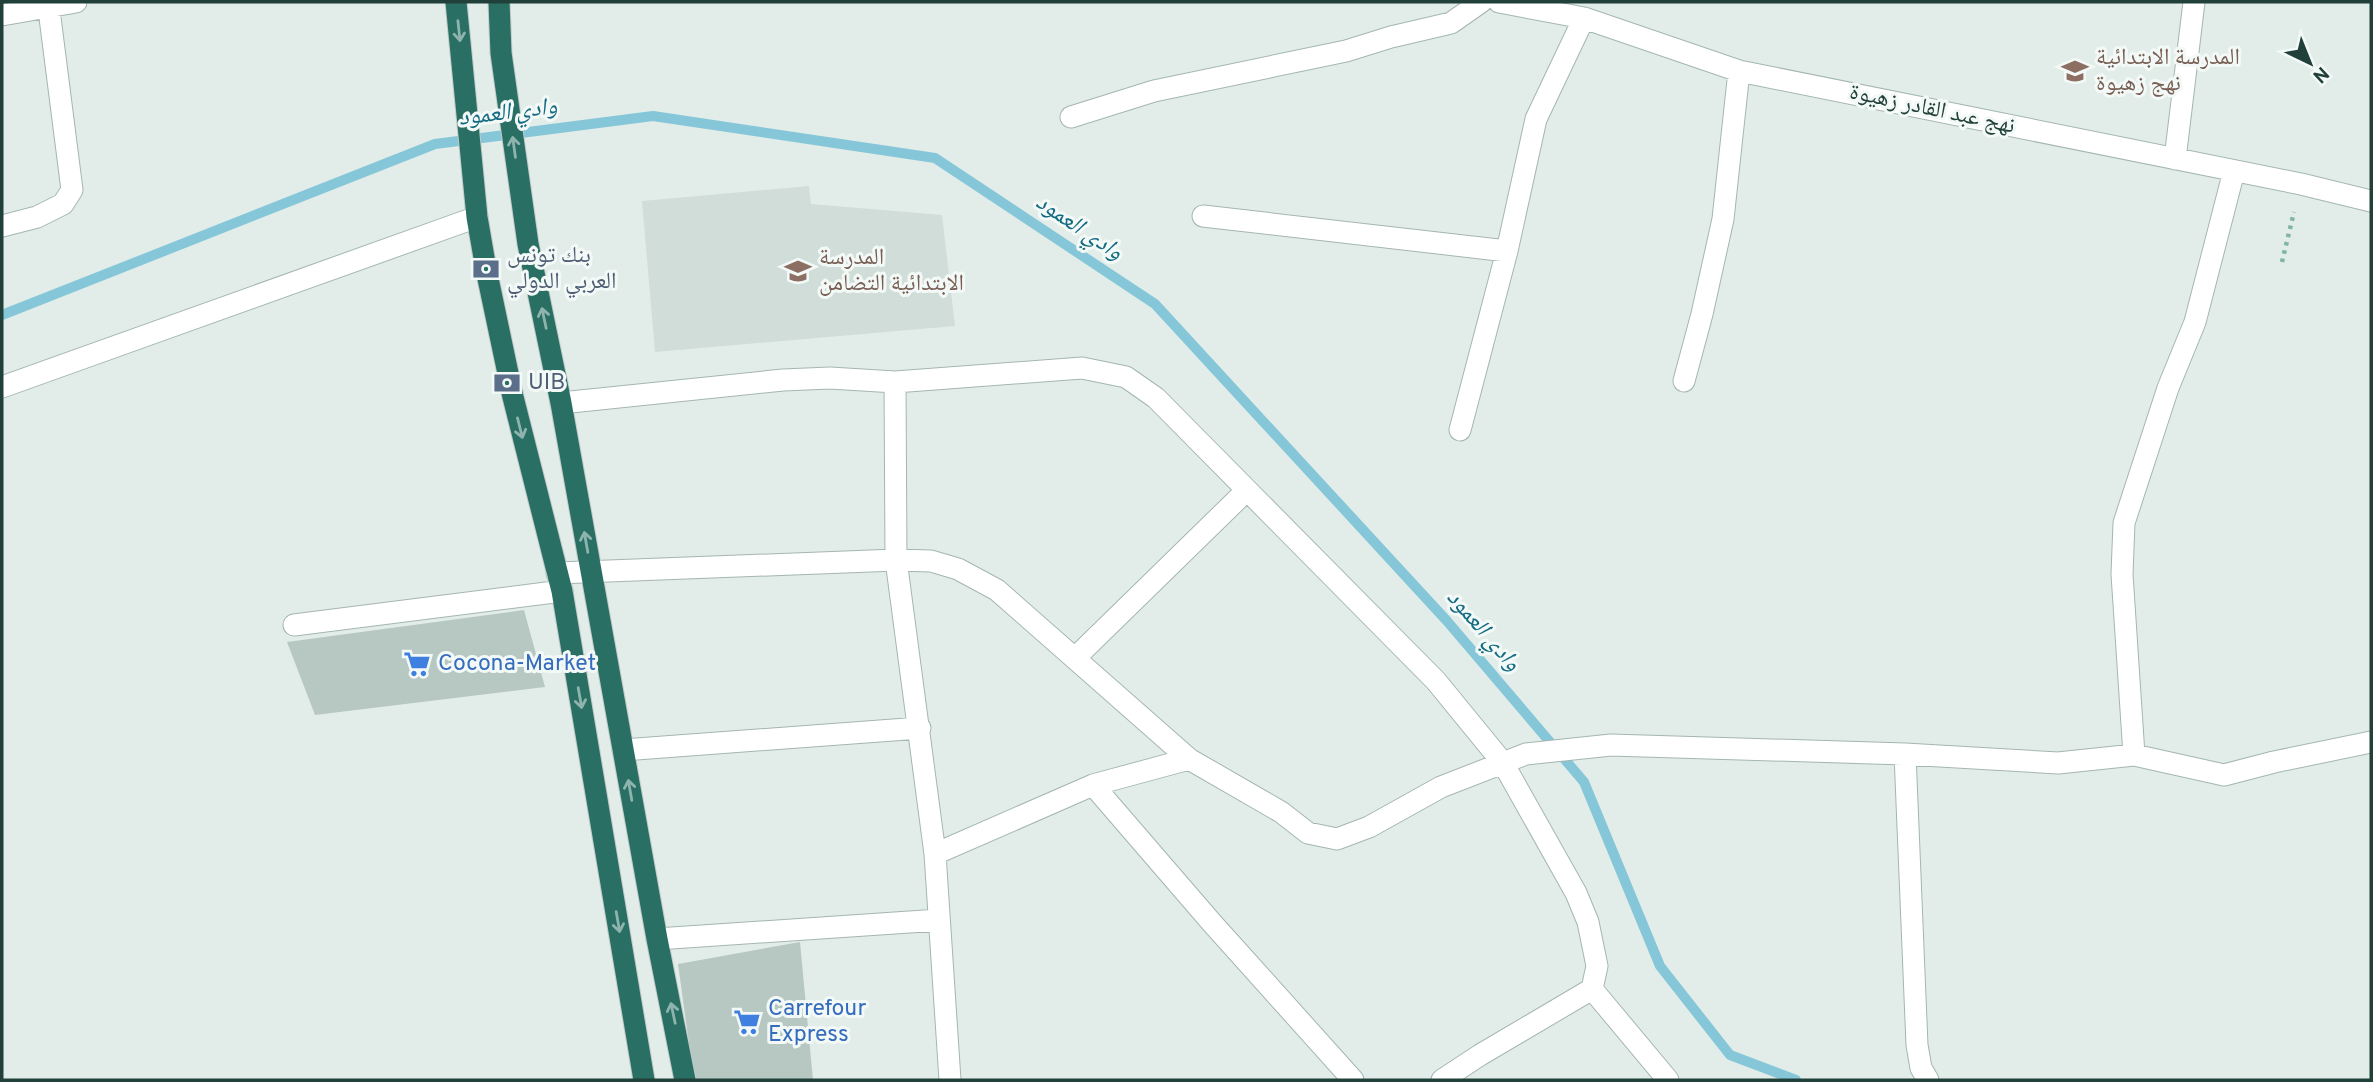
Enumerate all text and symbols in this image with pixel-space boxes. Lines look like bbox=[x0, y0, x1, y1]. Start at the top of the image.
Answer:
one-way arrow bbox=[453, 19, 466, 42]
north arrow bbox=[2275, 28, 2345, 98]
place label: المدرسة الابتدائية نهج زهيوة bbox=[2096, 44, 2240, 99]
school or university icon: المدرسة الابتدائية نهج زهيوة bbox=[2060, 56, 2090, 86]
text: N bbox=[2307, 61, 2333, 87]
street label: نهج عبد القادر زهيوة bbox=[1847, 78, 2017, 142]
water label: وادي العمود bbox=[457, 92, 559, 136]
one-way arrow bbox=[507, 136, 520, 159]
water label: وادي العمود bbox=[1028, 188, 1128, 270]
place label: بنك تونس العربي الدولي bbox=[507, 242, 616, 298]
place label: المدرسة الابتدائية التضامن bbox=[819, 244, 964, 299]
bank icon: بنك تونس العربي الدولي bbox=[471, 254, 501, 284]
school or university icon: المدرسة الابتدائية التضامن bbox=[783, 256, 813, 286]
one-way arrow bbox=[536, 307, 550, 330]
bank icon: UIB bbox=[492, 368, 522, 398]
place label: UIB bbox=[528, 369, 565, 398]
one-way arrow bbox=[514, 416, 527, 439]
one-way arrow bbox=[579, 531, 592, 554]
water label: وادي العمود bbox=[1438, 584, 1527, 680]
supermarket icon: Cocona-Market bbox=[402, 649, 432, 679]
place label: Cocona-Market bbox=[438, 650, 596, 679]
one-way arrow bbox=[574, 686, 587, 709]
one-way arrow bbox=[623, 779, 637, 802]
one-way arrow bbox=[612, 911, 625, 933]
place label: Carrefour Express bbox=[768, 995, 866, 1050]
one-way arrow bbox=[665, 1002, 679, 1025]
supermarket icon: Carrefour Express bbox=[732, 1007, 762, 1037]

